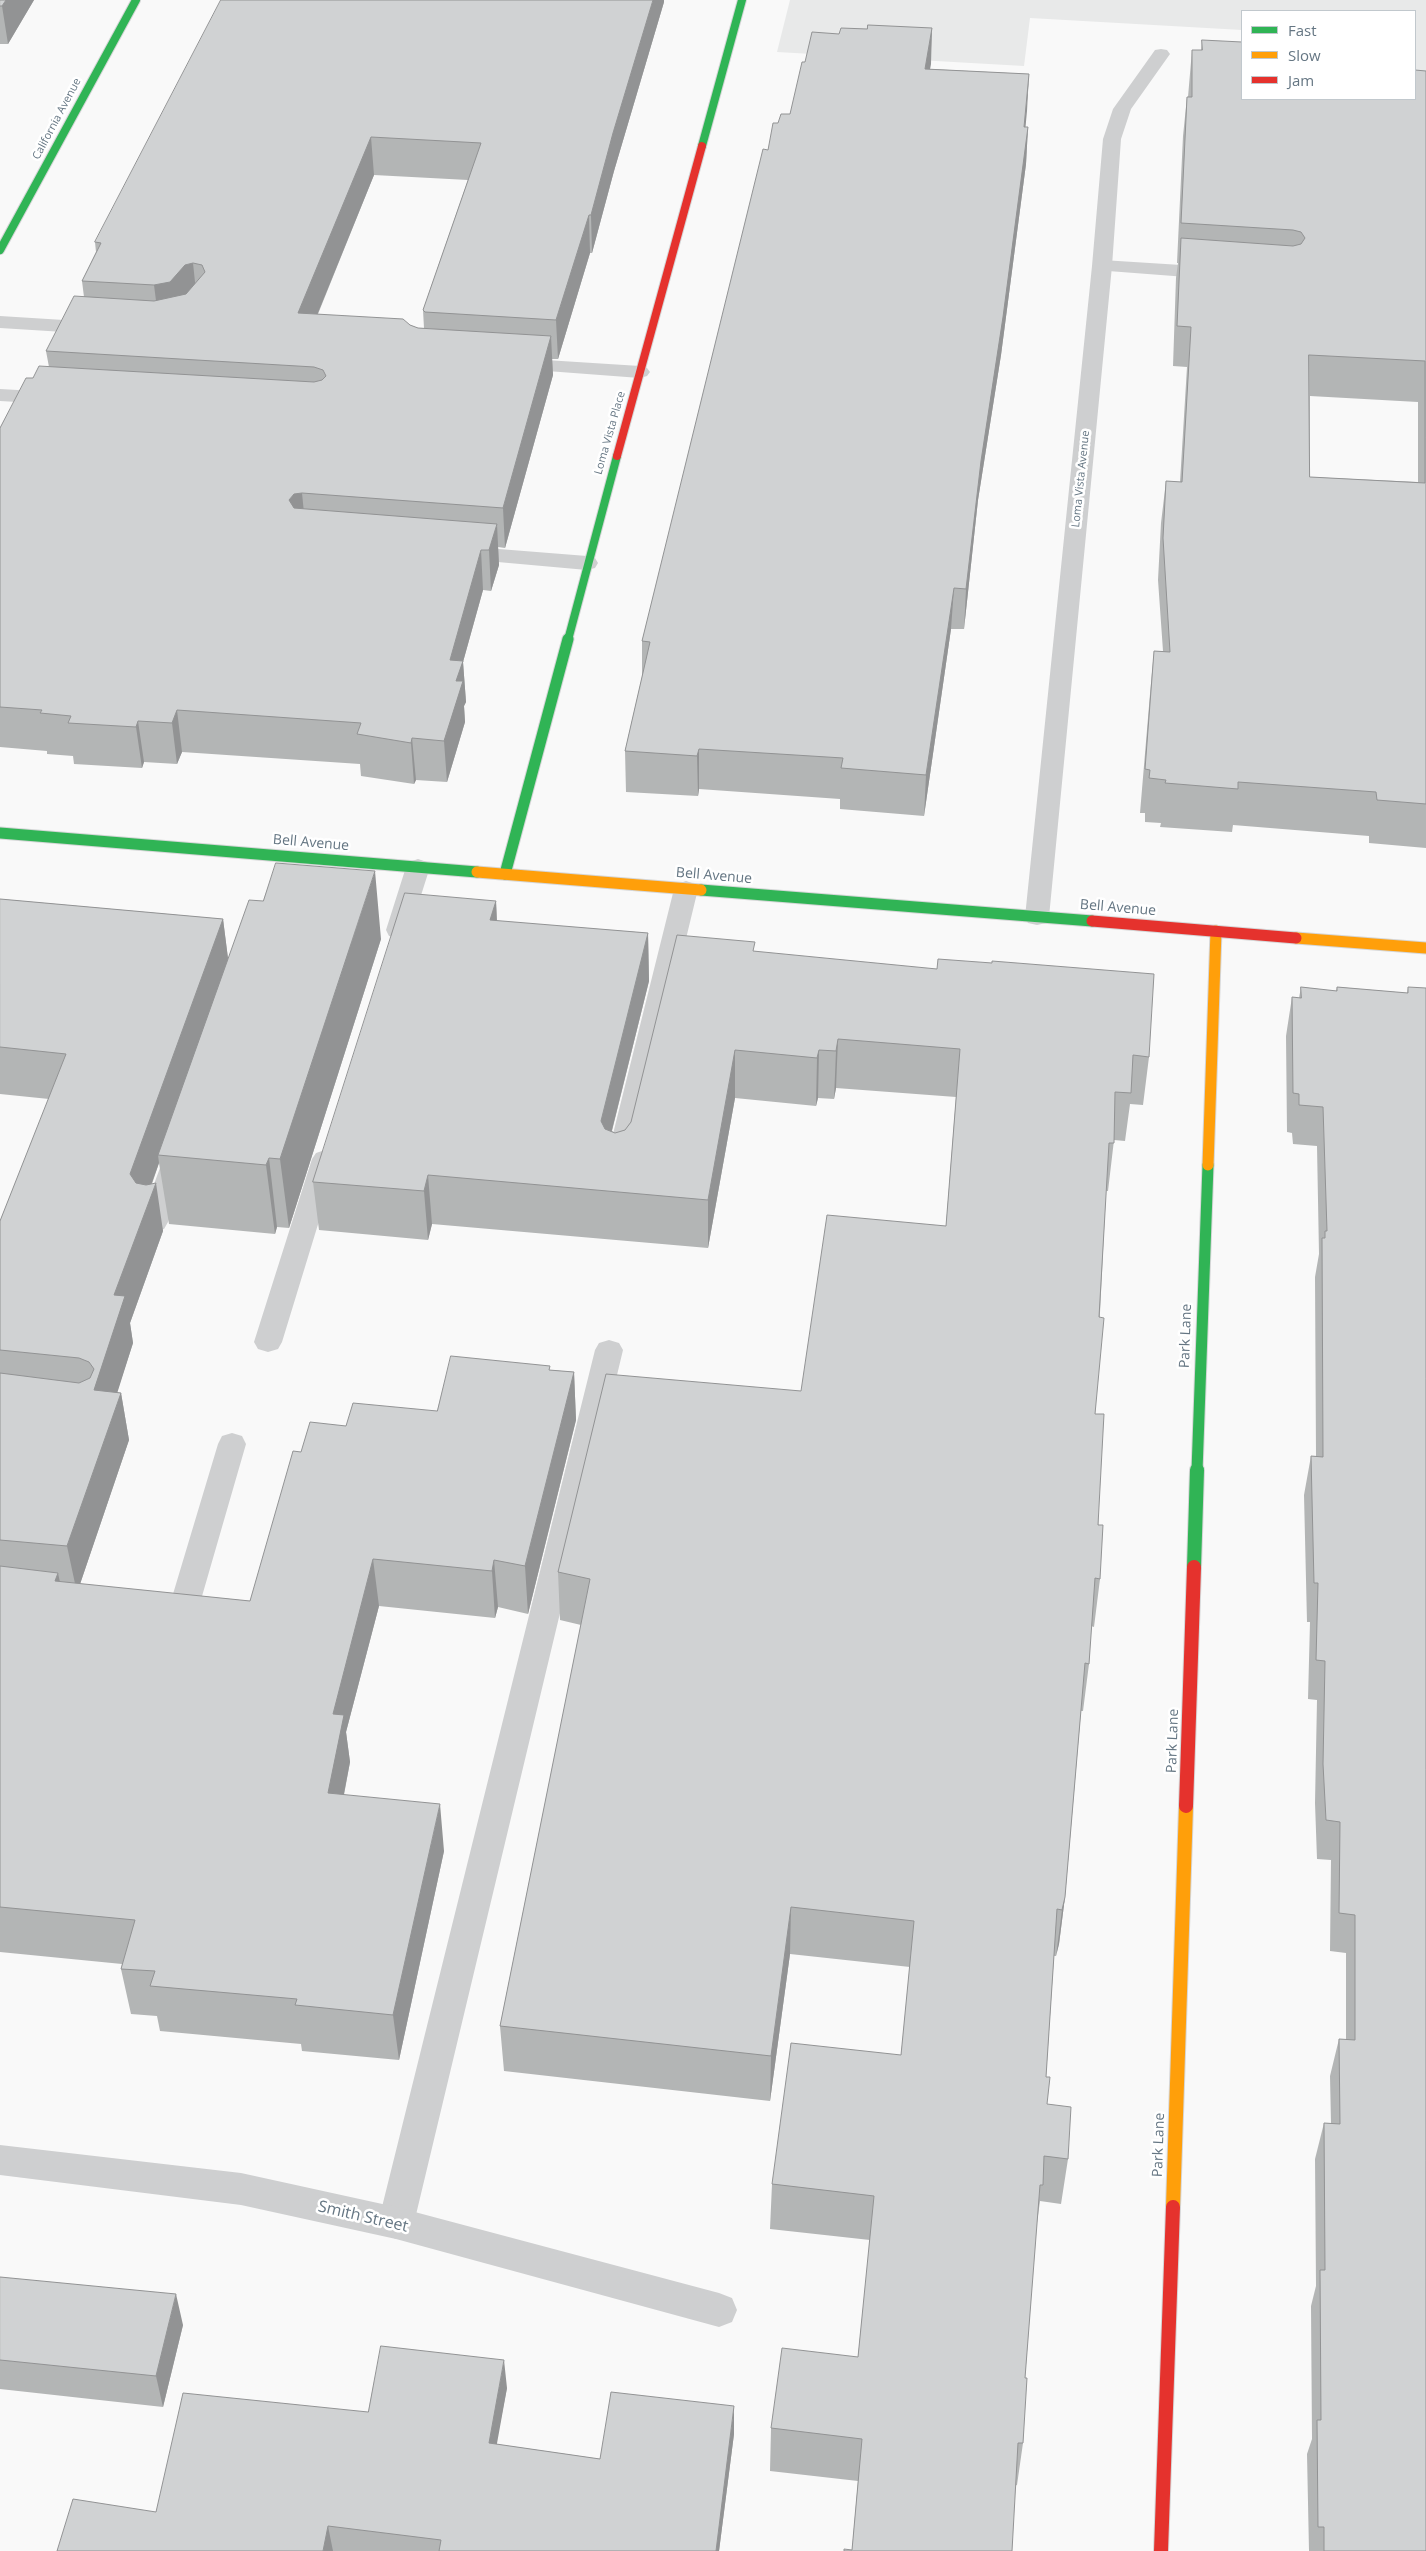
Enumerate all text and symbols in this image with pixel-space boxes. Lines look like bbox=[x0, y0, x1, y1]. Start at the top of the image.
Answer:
legend bbox=[1241, 10, 1416, 100]
text: Fast bbox=[1288, 20, 1317, 40]
text: Slow bbox=[1288, 45, 1321, 65]
text: Jam bbox=[1288, 70, 1314, 90]
street label: California Avenue bbox=[30, 76, 84, 162]
street label: Loma Vista Place bbox=[592, 390, 628, 476]
street label: Loma Vista Avenue bbox=[1069, 430, 1093, 528]
street label: Bell Avenue bbox=[272, 831, 350, 855]
street label: Bell Avenue bbox=[675, 864, 753, 888]
street label: Bell Avenue bbox=[1079, 896, 1157, 920]
street label: Park Lane bbox=[1176, 1304, 1196, 1368]
street label: Park Lane bbox=[1163, 1709, 1183, 1773]
street label: Park Lane bbox=[1149, 2113, 1169, 2177]
street label: Smith Street bbox=[316, 2197, 410, 2237]

